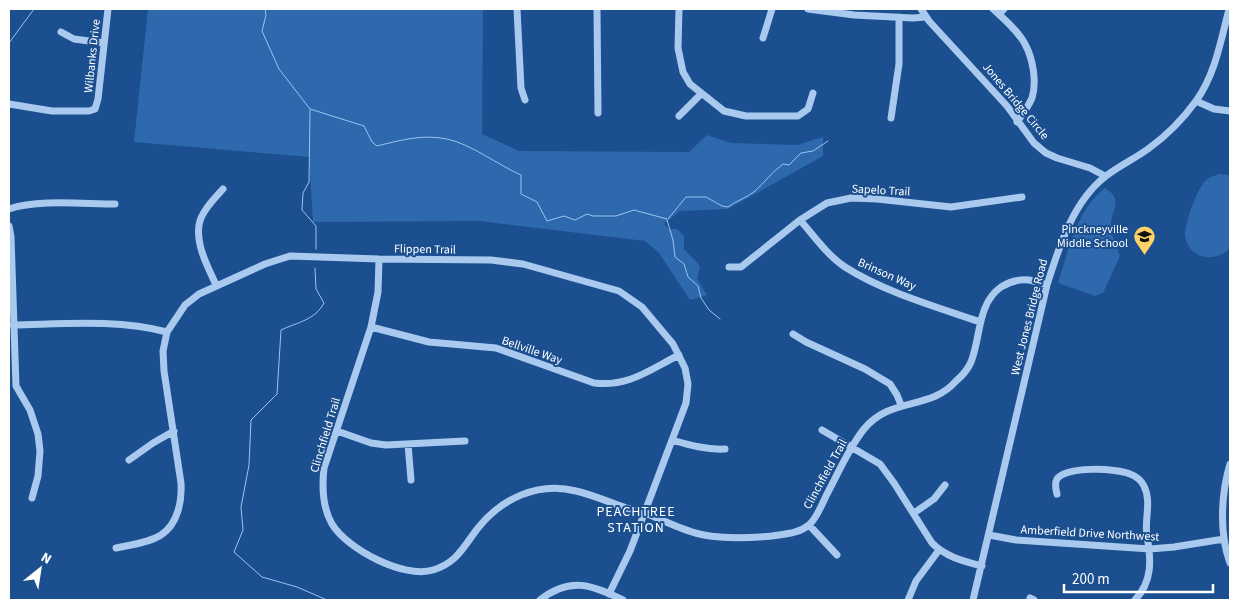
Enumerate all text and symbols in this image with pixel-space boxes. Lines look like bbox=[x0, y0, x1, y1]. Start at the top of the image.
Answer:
street label: Wilbanks Drive bbox=[80, 18, 105, 94]
street label: Jones Bridge Circle bbox=[978, 59, 1053, 143]
street label: Sapelo Trail bbox=[851, 180, 911, 201]
place label: Pinckneyville Middle School bbox=[1057, 221, 1128, 252]
school or university icon: Pinckneyville Middle School bbox=[1132, 224, 1156, 255]
street label: Flippen Trail bbox=[394, 240, 456, 259]
street label: Brinson Way bbox=[855, 254, 919, 295]
street label: West Jones Bridge Road bbox=[1007, 257, 1052, 377]
street label: Bellville Way bbox=[499, 332, 565, 369]
street label: Clinchfield Trail bbox=[306, 395, 345, 475]
street label: Clinchfield Trail bbox=[799, 436, 852, 512]
district label: PEACHTREE STATION bbox=[596, 502, 676, 538]
street label: Amberfield Drive Northwest bbox=[1020, 521, 1160, 546]
north arrow bbox=[15, 544, 65, 594]
text: N bbox=[37, 548, 55, 570]
scale bar bbox=[1064, 562, 1213, 594]
text: 200 m bbox=[1072, 569, 1110, 590]

